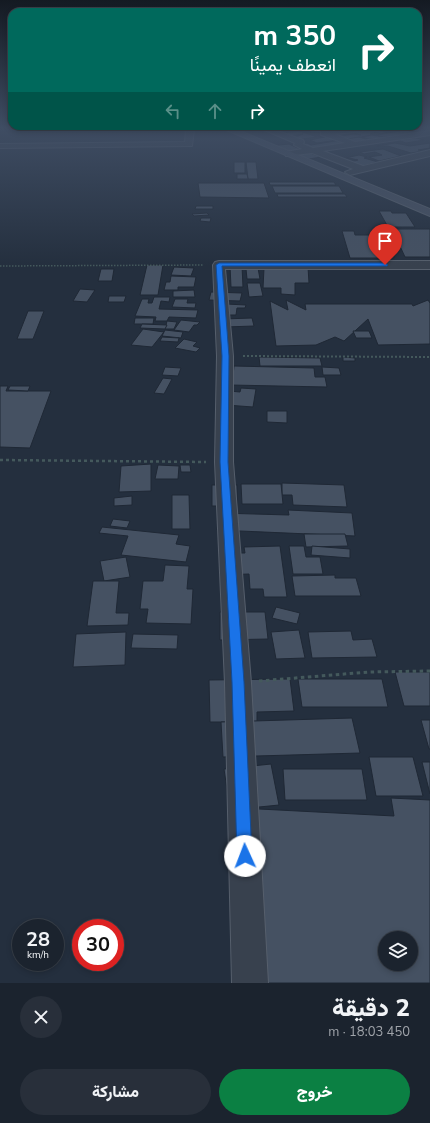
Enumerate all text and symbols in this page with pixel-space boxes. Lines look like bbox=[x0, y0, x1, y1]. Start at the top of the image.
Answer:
text: 350 m bbox=[253, 17, 336, 55]
icon: right bbox=[350, 24, 402, 76]
text: انعطف يمينًا bbox=[250, 53, 336, 77]
icon: left bbox=[162, 100, 184, 122]
icon: ahead bbox=[204, 100, 226, 122]
icon: right bbox=[246, 100, 268, 122]
pin bbox=[368, 224, 402, 265]
icon: arrive bbox=[374, 230, 396, 252]
position arrow bbox=[224, 835, 266, 877]
speed limit sign: 30 bbox=[72, 919, 124, 971]
text: 28 bbox=[26, 926, 50, 953]
map controls bbox=[378, 931, 418, 971]
button: layers bbox=[378, 931, 418, 971]
text: km/h bbox=[27, 948, 49, 962]
text: 2 دقيقة bbox=[332, 992, 410, 1024]
button: close bbox=[20, 996, 62, 1038]
text: 450 m · 18:03 bbox=[328, 1023, 410, 1041]
button: مشاركة bbox=[20, 1069, 211, 1115]
button: خروج bbox=[219, 1069, 410, 1115]

